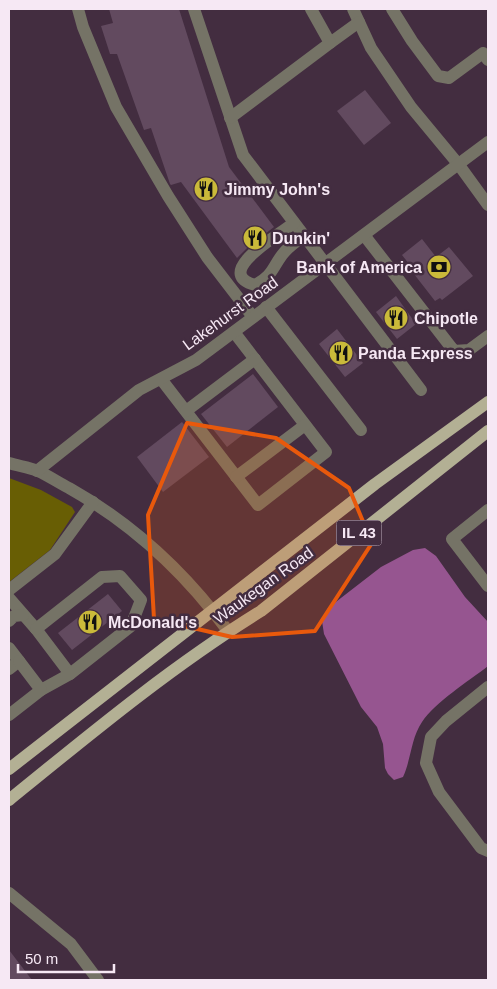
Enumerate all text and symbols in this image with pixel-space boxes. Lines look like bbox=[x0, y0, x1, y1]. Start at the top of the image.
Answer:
restaurant icon: Jimmy John's bbox=[193, 176, 219, 202]
place label: Jimmy John's bbox=[224, 181, 330, 198]
restaurant icon: Dunkin' bbox=[242, 225, 268, 251]
place label: Dunkin' bbox=[272, 230, 330, 247]
bank icon: Bank of America bbox=[426, 254, 452, 280]
place label: Bank of America bbox=[296, 259, 422, 276]
street label: Lakehurst Road bbox=[180, 273, 281, 353]
restaurant icon: Chipotle bbox=[383, 305, 409, 331]
place label: Chipotle bbox=[414, 310, 478, 327]
restaurant icon: Panda Express bbox=[328, 340, 354, 366]
place label: Panda Express bbox=[358, 345, 473, 362]
road number: IL 43 bbox=[336, 520, 382, 546]
street label: Waukegan Road bbox=[210, 544, 316, 627]
restaurant icon: McDonald's bbox=[77, 609, 103, 635]
place label: McDonald's bbox=[108, 614, 197, 631]
scale bar bbox=[18, 942, 114, 974]
text: 50 m bbox=[25, 950, 58, 967]

